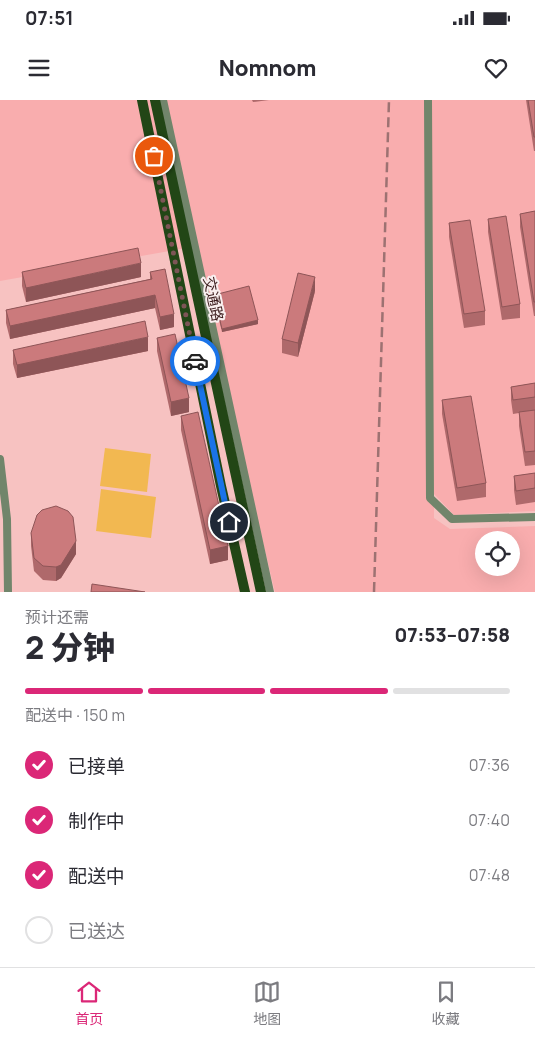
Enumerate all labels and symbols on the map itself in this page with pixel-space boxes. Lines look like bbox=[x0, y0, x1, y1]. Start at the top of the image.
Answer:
pin bbox=[133, 135, 175, 177]
street label: 交通路 bbox=[199, 275, 228, 323]
courier bbox=[170, 336, 220, 386]
pin bbox=[208, 501, 250, 543]

